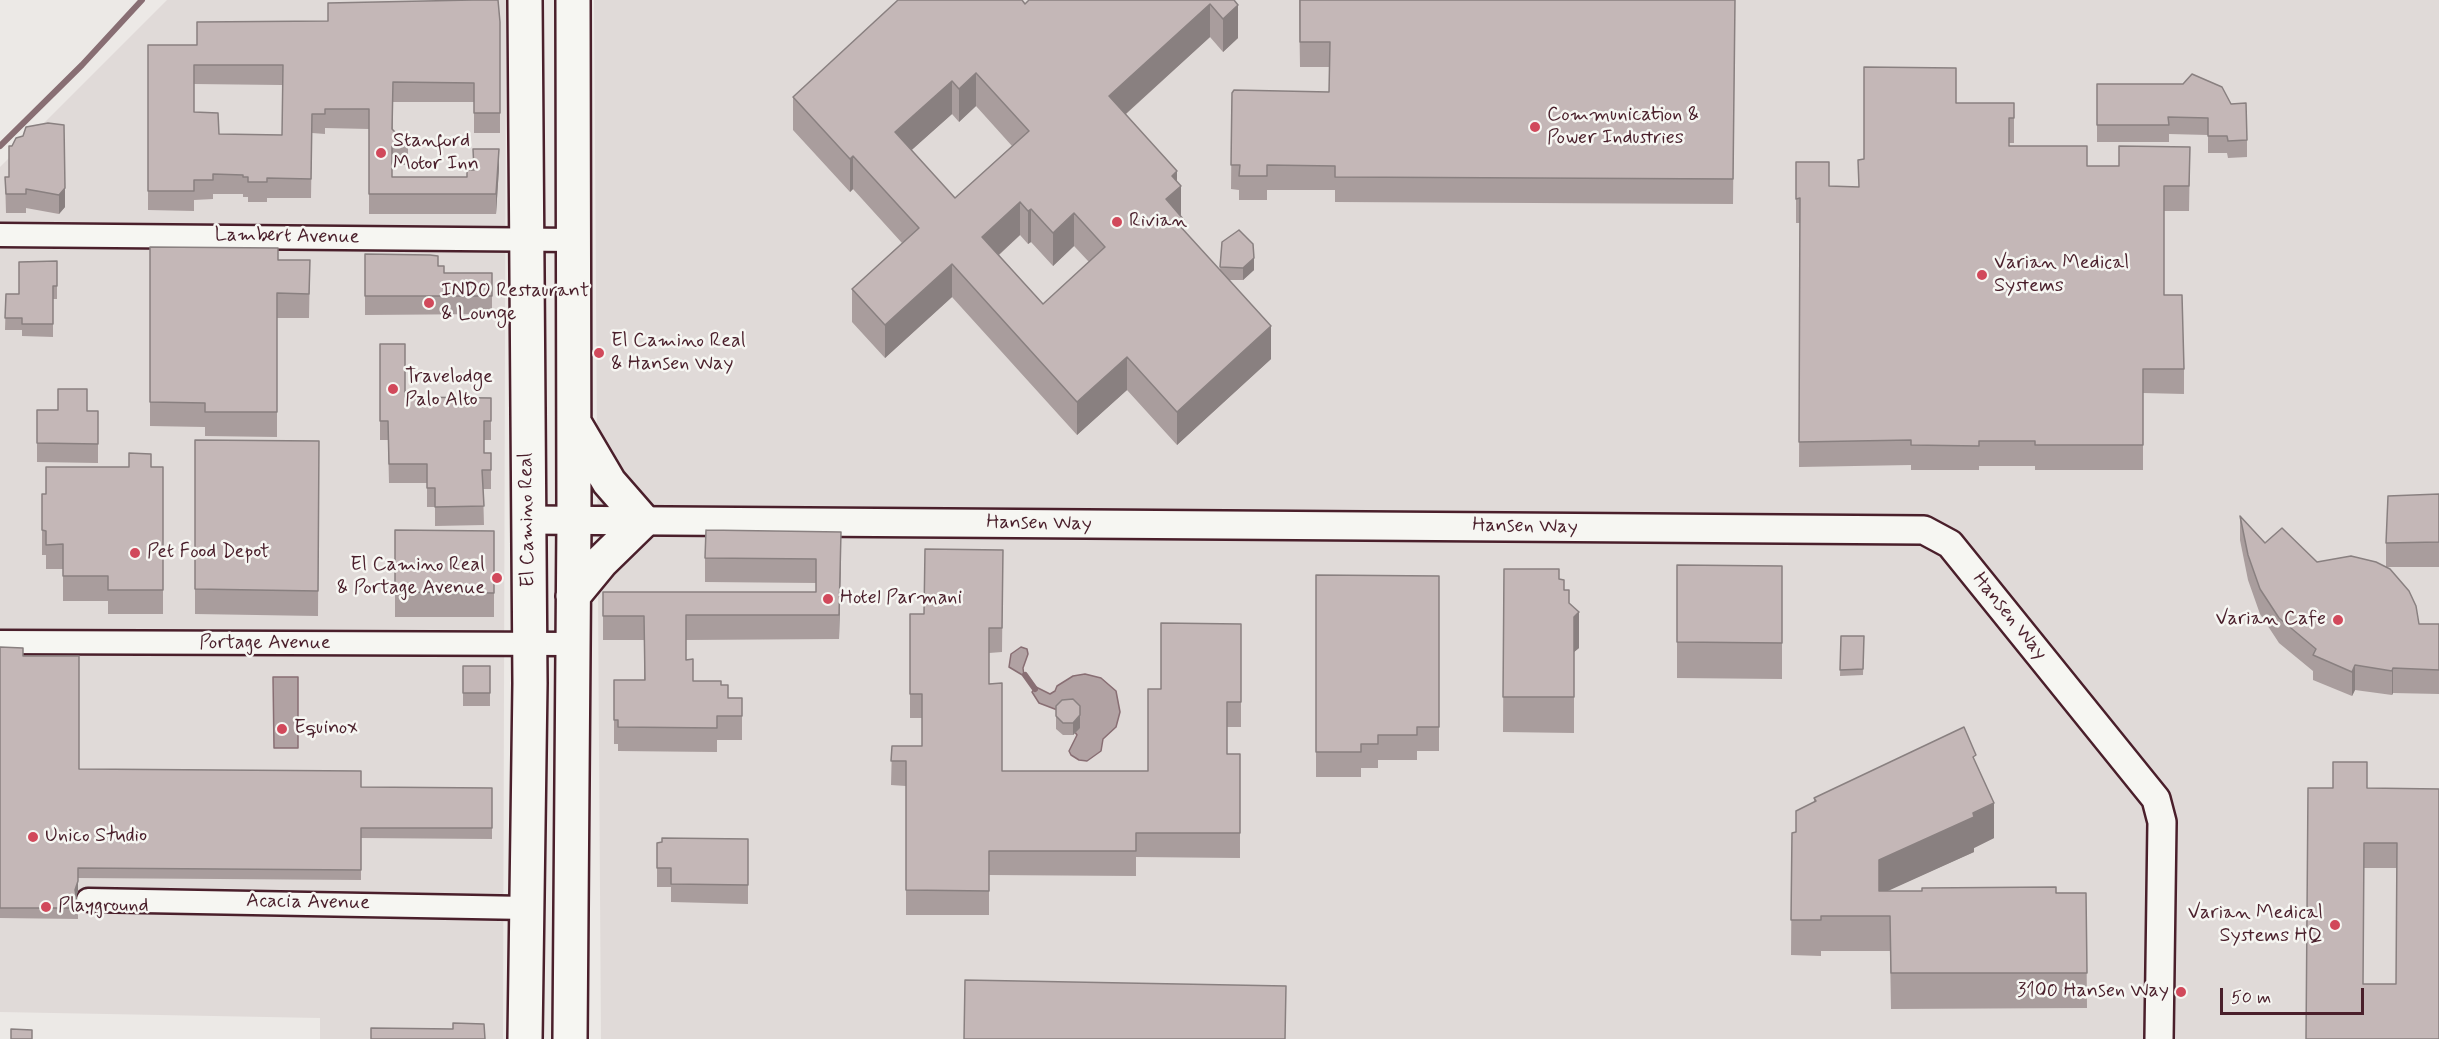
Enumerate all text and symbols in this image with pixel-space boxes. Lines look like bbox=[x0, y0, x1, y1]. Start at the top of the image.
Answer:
place label: Communication & Power Industries bbox=[1547, 104, 1699, 151]
marker: Communication & Power Industries bbox=[1528, 120, 1542, 134]
place label: Stanford Motor Inn bbox=[393, 130, 479, 177]
marker: Stanford Motor Inn bbox=[374, 146, 388, 160]
place label: Rivian bbox=[1129, 210, 1187, 234]
marker: Rivian bbox=[1110, 215, 1124, 229]
street label: Lambert Avenue bbox=[214, 224, 360, 250]
place label: Varian Medical Systems bbox=[1994, 252, 2129, 299]
marker: Varian Medical Systems bbox=[1975, 268, 1989, 282]
place label: INDO Restaurant & Lounge bbox=[441, 280, 589, 327]
marker: INDO Restaurant & Lounge bbox=[422, 296, 436, 310]
place label: El Camino Real & Hansen Way bbox=[611, 330, 746, 377]
marker: El Camino Real & Hansen Way bbox=[592, 346, 606, 360]
place label: Travelodge Palo Alto bbox=[405, 366, 493, 413]
marker: Travelodge Palo Alto bbox=[386, 382, 400, 396]
street label: El Camino Real bbox=[515, 452, 541, 588]
street label: Hansen Way bbox=[986, 511, 1092, 537]
street label: Hansen Way bbox=[1472, 514, 1578, 540]
place label: Pet Food Depot bbox=[147, 541, 269, 565]
marker: Pet Food Depot bbox=[128, 546, 142, 560]
place label: El Camino Real & Portage Avenue bbox=[337, 554, 485, 601]
street label: Hansen Way bbox=[1966, 568, 2052, 666]
marker: El Camino Real & Portage Avenue bbox=[490, 571, 504, 585]
place label: Hotel Parmani bbox=[840, 587, 962, 611]
marker: Hotel Parmani bbox=[821, 592, 835, 606]
place label: Varian Cafe bbox=[2215, 608, 2326, 632]
marker: Varian Cafe bbox=[2331, 613, 2345, 627]
street label: Portage Avenue bbox=[199, 632, 331, 656]
place label: Equinox bbox=[294, 717, 358, 741]
marker: Equinox bbox=[275, 722, 289, 736]
place label: Unico Studio bbox=[45, 825, 147, 849]
marker: Unico Studio bbox=[26, 830, 40, 844]
street label: Acacia Avenue bbox=[246, 890, 370, 916]
place label: Playground bbox=[58, 895, 149, 919]
marker: Playground bbox=[39, 900, 53, 914]
place label: Varian Medical Systems HQ bbox=[2188, 902, 2323, 949]
marker: Varian Medical Systems HQ bbox=[2328, 918, 2342, 932]
scale bar bbox=[2223, 976, 2367, 1014]
place label: 3100 Hansen Way bbox=[2017, 980, 2169, 1004]
marker: 3100 Hansen Way bbox=[2174, 985, 2188, 999]
text: 50 m bbox=[2231, 986, 2271, 1010]

